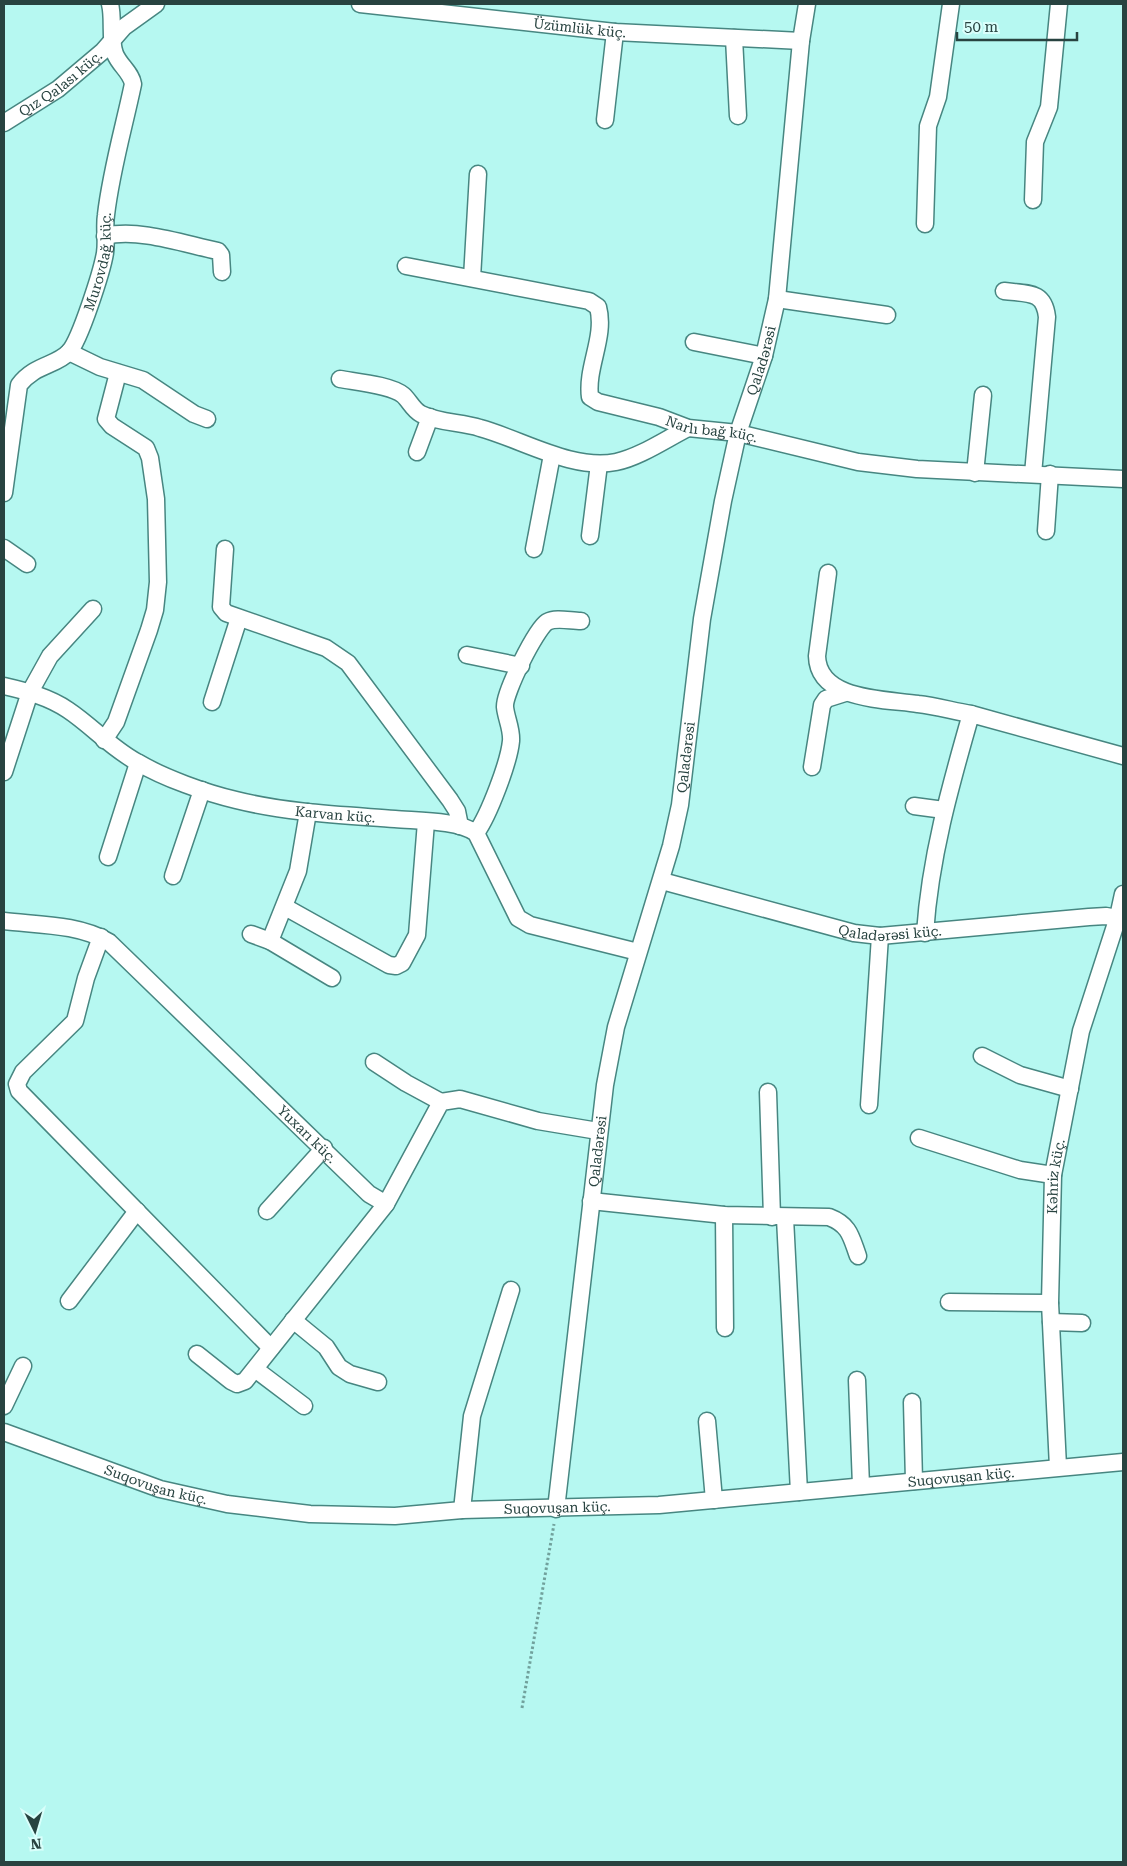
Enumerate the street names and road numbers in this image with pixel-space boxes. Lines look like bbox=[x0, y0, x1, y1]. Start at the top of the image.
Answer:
street label: Üzümlük küç. bbox=[532, 15, 626, 41]
street label: Qız Qalası küç. bbox=[16, 47, 105, 120]
street label: Murovdağ küç. bbox=[81, 211, 114, 313]
street label: Qaladərəsi bbox=[743, 324, 779, 397]
street label: Narlı bağ küç. bbox=[663, 412, 759, 445]
street label: Qaladərəsi bbox=[673, 720, 698, 794]
street label: Karvan küç. bbox=[294, 803, 376, 826]
street label: Qaladərəsi küç. bbox=[836, 921, 942, 944]
street label: Yuxarı küç. bbox=[274, 1102, 340, 1166]
street label: Qaladərəsi bbox=[585, 1114, 609, 1188]
street label: Kəhriz küç. bbox=[1044, 1137, 1068, 1214]
street label: Suqovuşan küç. bbox=[102, 1461, 209, 1507]
street label: Suqovuşan küç. bbox=[907, 1464, 1015, 1490]
street label: Suqovuşan küç. bbox=[504, 1498, 611, 1517]

